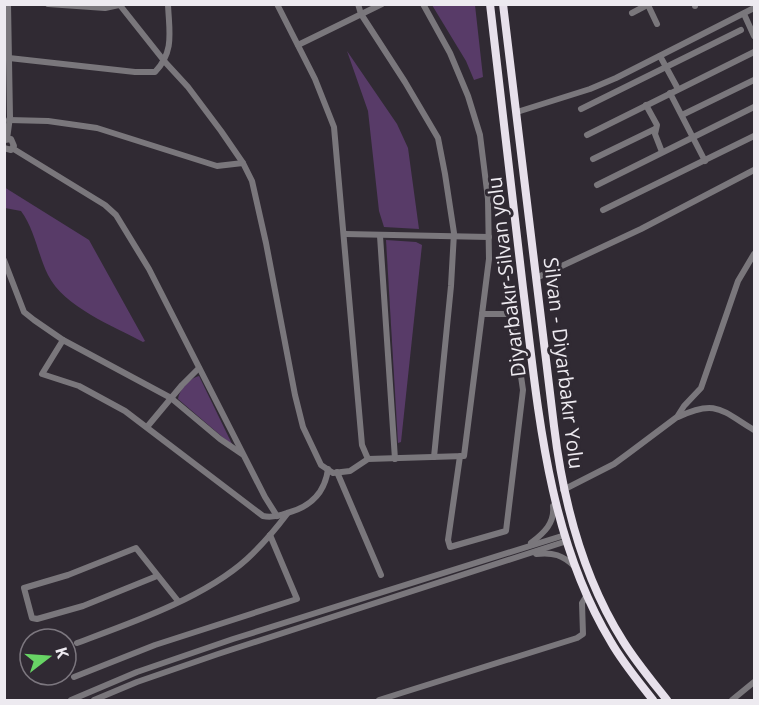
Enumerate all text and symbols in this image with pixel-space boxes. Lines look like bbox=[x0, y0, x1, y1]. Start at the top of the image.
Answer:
street label: Diyarbakır-Silvan yolu bbox=[480, 175, 532, 379]
street label: Silvan - Diyarbakır Yolu bbox=[538, 256, 590, 470]
north arrow bbox=[18, 627, 78, 687]
text: K bbox=[50, 644, 75, 661]

